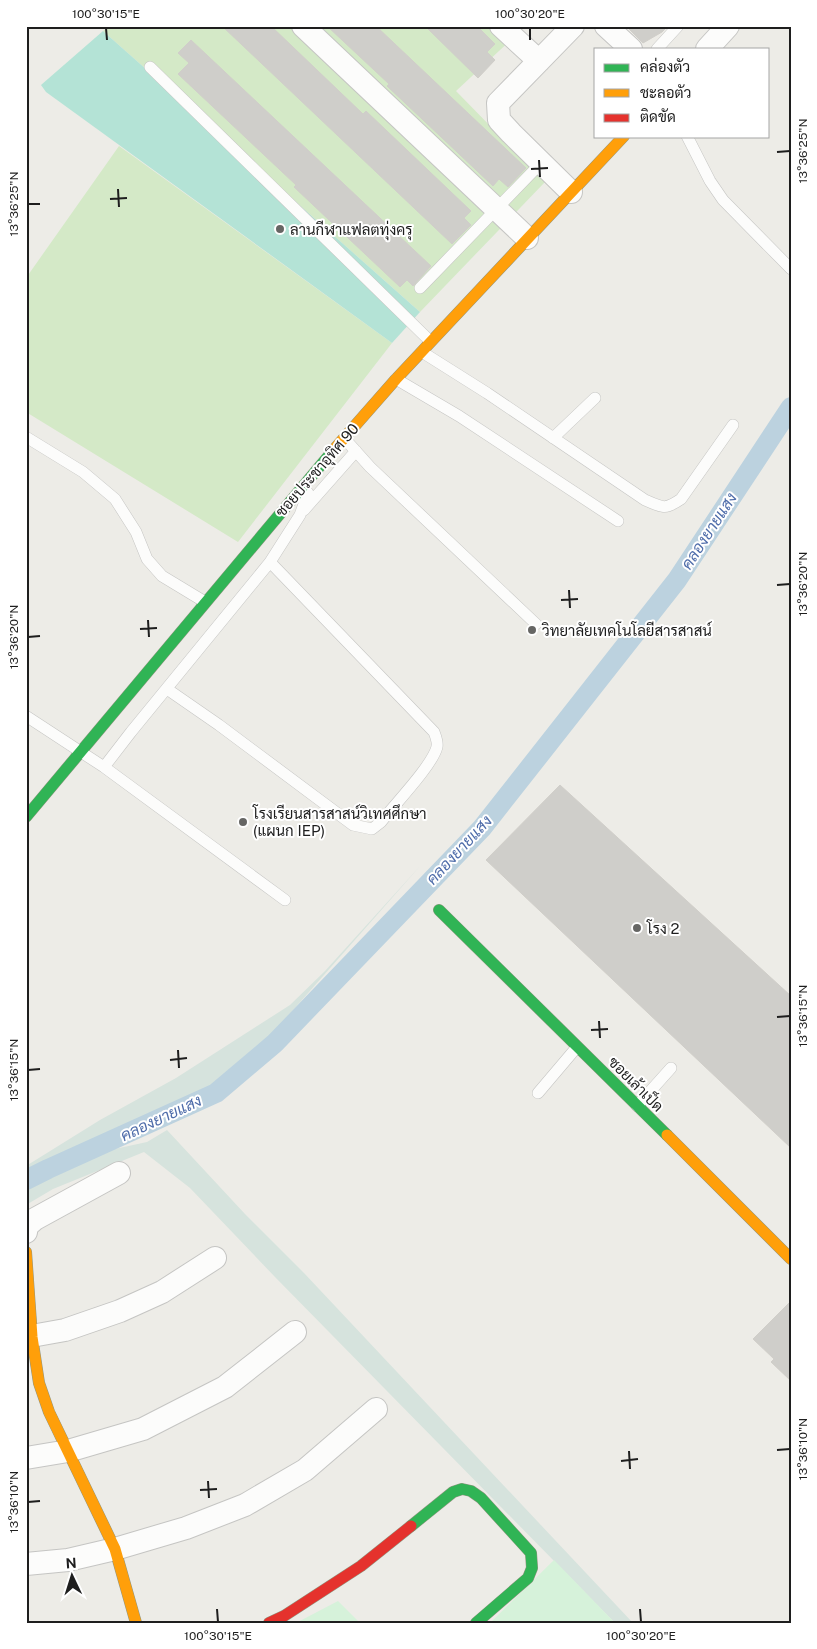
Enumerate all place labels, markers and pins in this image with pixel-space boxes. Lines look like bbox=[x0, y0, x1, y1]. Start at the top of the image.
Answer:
place label: ลานกีฬาแฟลตทุ่งครุ bbox=[290, 220, 413, 241]
marker: ลานกีฬาแฟลตทุ่งครุ bbox=[274, 223, 286, 235]
place label: วิทยาลัยเทคโนโลยีสารสาสน์ bbox=[542, 621, 712, 639]
marker: วิทยาลัยเทคโนโลยีสารสาสน์ bbox=[526, 624, 538, 636]
place label: โรงเรียนสารสาสน์วิเทศศึกษา (แผนก IEP) bbox=[252, 804, 427, 839]
marker: โรงเรียนสารสาสน์วิเทศศึกษา (แผนก IEP) bbox=[237, 816, 249, 828]
place label: โรง 2 bbox=[646, 919, 679, 937]
marker: โรง 2 bbox=[631, 922, 643, 934]

